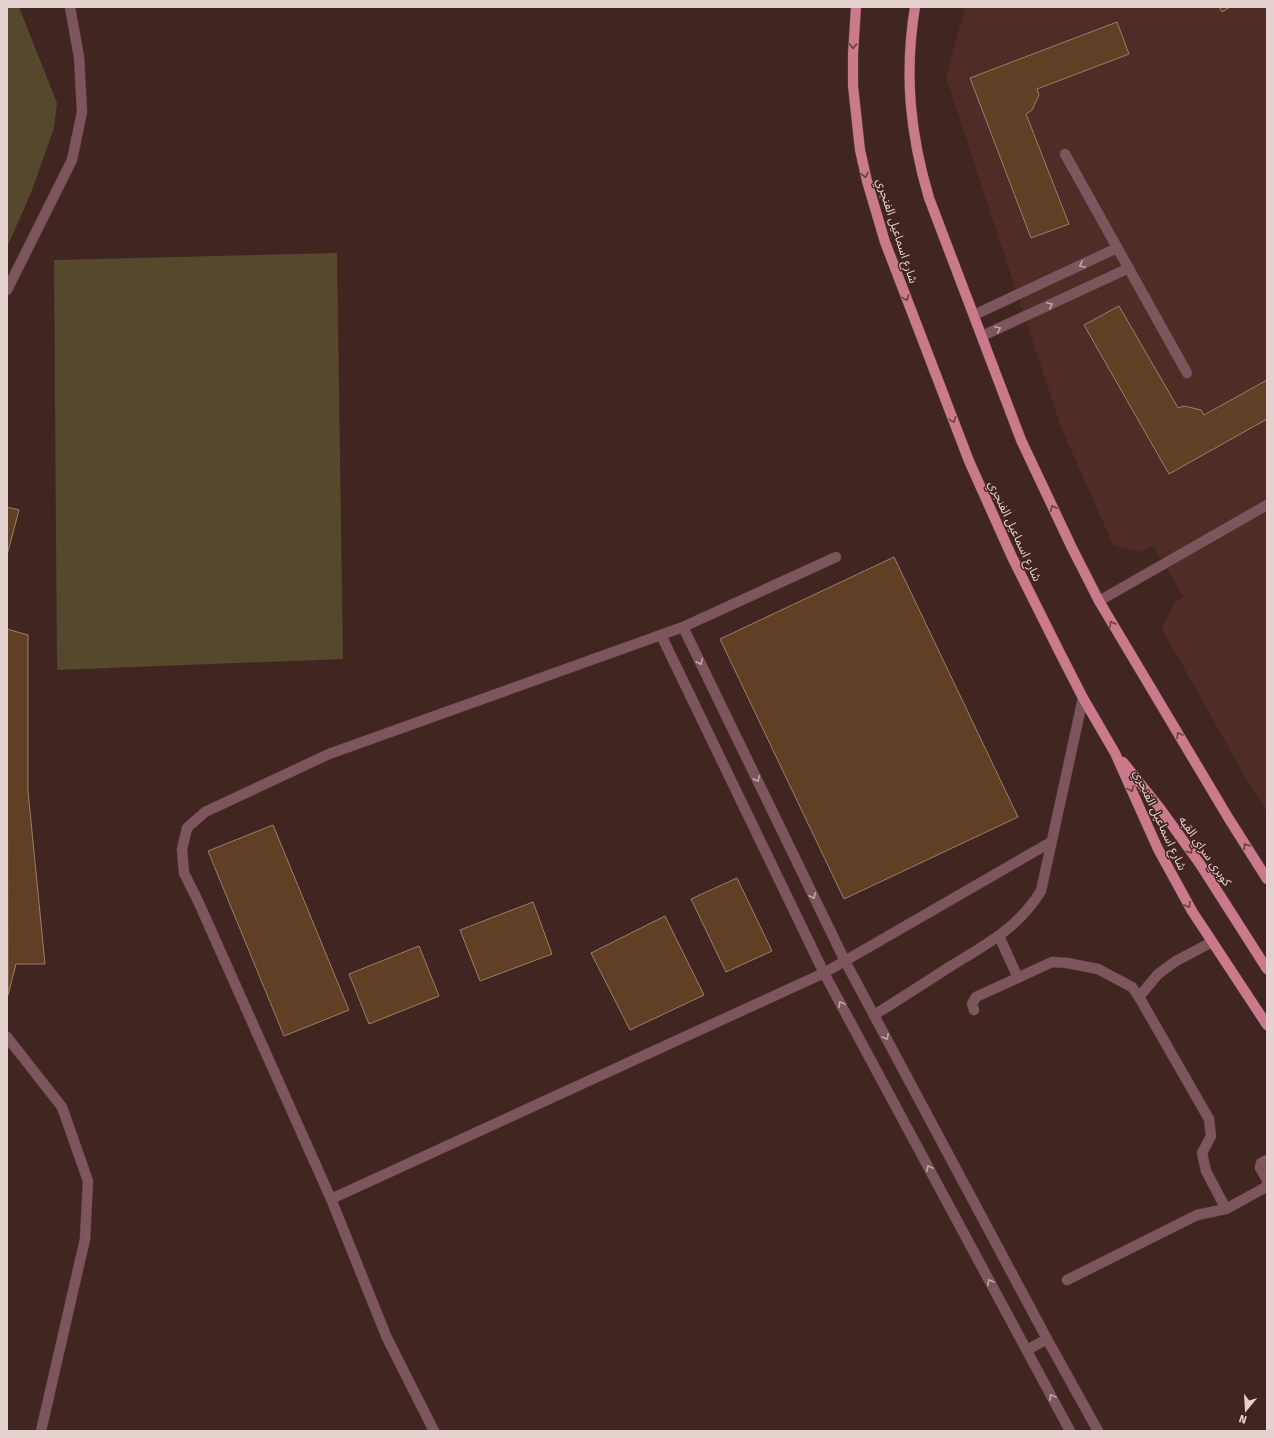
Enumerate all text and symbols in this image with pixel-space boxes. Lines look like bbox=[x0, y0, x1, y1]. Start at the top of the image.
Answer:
one-way arrow bbox=[849, 43, 858, 49]
one-way arrow bbox=[861, 172, 869, 178]
street label: شارع اسماعيل الفنجري bbox=[871, 177, 921, 286]
one-way arrow bbox=[1079, 260, 1086, 268]
one-way arrow bbox=[902, 295, 910, 302]
one-way arrow bbox=[1045, 302, 1053, 310]
one-way arrow bbox=[994, 326, 1001, 334]
one-way arrow bbox=[948, 416, 956, 423]
street label: شارع اسماعيل الفنجري bbox=[983, 479, 1044, 585]
one-way arrow bbox=[1050, 505, 1058, 512]
one-way arrow bbox=[1110, 620, 1117, 628]
one-way arrow bbox=[695, 658, 703, 666]
one-way arrow bbox=[1176, 732, 1183, 739]
street label: شارع اسماعيل الفنجري bbox=[1128, 768, 1189, 874]
one-way arrow bbox=[752, 775, 760, 782]
one-way arrow bbox=[1126, 785, 1134, 792]
street label: كوبري سراي القبه bbox=[1174, 813, 1235, 891]
one-way arrow bbox=[1243, 843, 1251, 850]
one-way arrow bbox=[1185, 846, 1192, 853]
one-way arrow bbox=[809, 892, 816, 899]
one-way arrow bbox=[1184, 901, 1191, 908]
one-way arrow bbox=[838, 1000, 846, 1008]
one-way arrow bbox=[881, 1032, 888, 1040]
one-way arrow bbox=[926, 1164, 933, 1172]
one-way arrow bbox=[988, 1279, 995, 1286]
north arrow bbox=[1226, 1390, 1266, 1430]
one-way arrow bbox=[1049, 1393, 1056, 1401]
text: N bbox=[1238, 1412, 1249, 1426]

